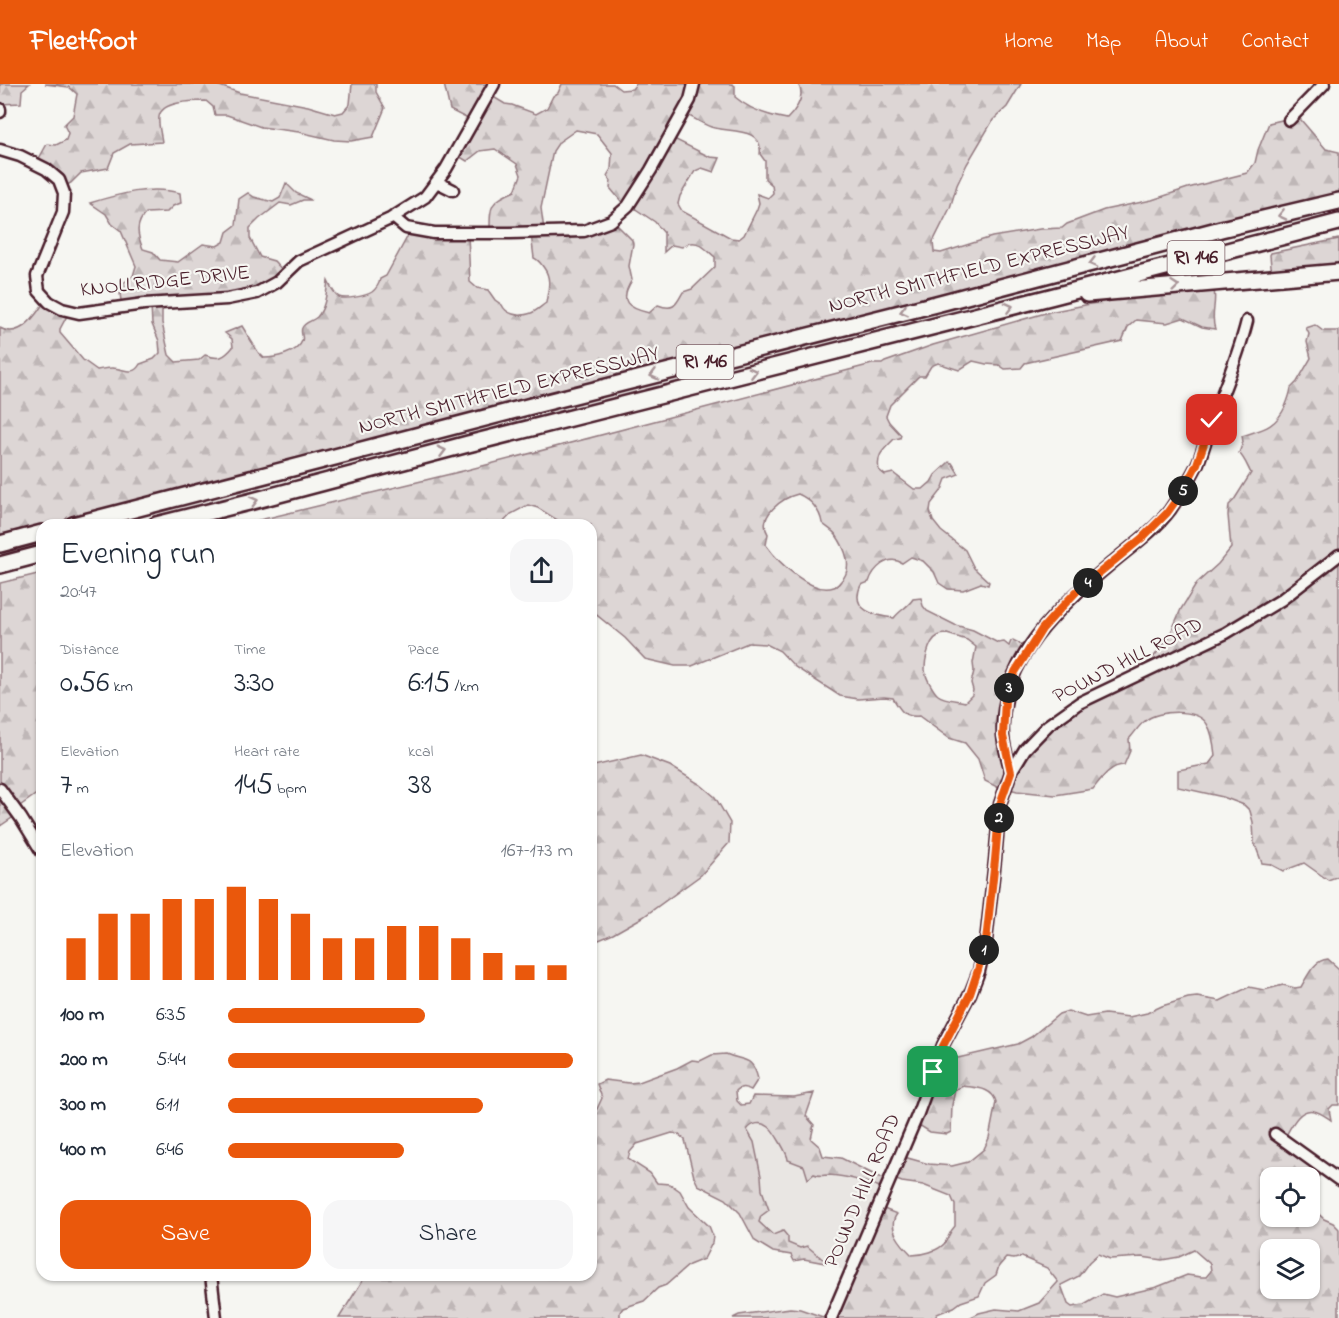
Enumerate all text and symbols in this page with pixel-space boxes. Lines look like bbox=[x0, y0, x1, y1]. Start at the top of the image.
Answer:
text: Fleetfoot bbox=[30, 22, 137, 63]
text: Home bbox=[1004, 27, 1053, 57]
text: Map bbox=[1086, 27, 1121, 57]
text: About bbox=[1154, 27, 1208, 57]
text: Contact bbox=[1241, 27, 1309, 57]
one-way arrow bbox=[1277, 207, 1287, 220]
street label: NORTH SMITHFIELD EXPRESSWAY bbox=[826, 218, 1133, 322]
road number: RI 146 bbox=[1168, 241, 1224, 275]
one-way arrow bbox=[1088, 255, 1098, 268]
street label: KNOLLRIDGE DRIVE bbox=[79, 258, 251, 306]
one-way arrow bbox=[1170, 281, 1179, 293]
one-way arrow bbox=[1004, 302, 1014, 315]
one-way arrow bbox=[900, 304, 910, 317]
street label: NORTH SMITHFIELD EXPRESSWAY bbox=[356, 339, 663, 443]
road number: RI 146 bbox=[676, 345, 734, 379]
one-way arrow bbox=[747, 367, 758, 379]
one-way arrow bbox=[650, 368, 660, 381]
pin bbox=[1186, 394, 1237, 445]
icon: check bbox=[1195, 403, 1228, 436]
one-way arrow bbox=[437, 445, 447, 458]
pin: 5 bbox=[1168, 476, 1198, 506]
text: 5 bbox=[1178, 479, 1188, 503]
one-way arrow bbox=[248, 495, 258, 508]
text: Evening run bbox=[60, 531, 215, 579]
button: share bbox=[510, 539, 573, 602]
pin: 4 bbox=[1073, 568, 1103, 598]
text: 4 bbox=[1085, 571, 1091, 595]
text: 20:47 bbox=[60, 578, 97, 607]
street label: POUND HILL ROAD bbox=[1048, 610, 1208, 712]
text: Distance bbox=[60, 638, 119, 662]
text: Time bbox=[234, 638, 266, 662]
text: Pace bbox=[408, 638, 439, 662]
text: 0.56 bbox=[60, 662, 109, 706]
text: 3:30 bbox=[234, 662, 274, 706]
text: 6:15 bbox=[408, 662, 450, 706]
pin: 3 bbox=[994, 673, 1024, 703]
text: km bbox=[109, 675, 133, 699]
text: /km bbox=[450, 675, 479, 699]
text: 3 bbox=[1006, 676, 1012, 700]
text: Elevation bbox=[60, 740, 119, 764]
text: Heart rate bbox=[234, 740, 300, 764]
text: kcal bbox=[408, 740, 433, 764]
text: 7 bbox=[60, 764, 72, 808]
text: 145 bbox=[234, 764, 273, 808]
text: 38 bbox=[408, 764, 432, 808]
text: m bbox=[72, 777, 89, 801]
text: bpm bbox=[273, 777, 307, 801]
pin: 2 bbox=[984, 803, 1014, 833]
text: 2 bbox=[995, 806, 1003, 830]
text: Elevation bbox=[60, 837, 134, 866]
text: 167–173 m bbox=[500, 837, 573, 866]
pin: 1 bbox=[969, 935, 999, 965]
text: 1 bbox=[981, 938, 987, 962]
text: 100 m bbox=[60, 1001, 104, 1030]
text: 6:35 bbox=[156, 1001, 186, 1030]
text: 200 m bbox=[60, 1046, 108, 1075]
text: 5:44 bbox=[156, 1046, 186, 1075]
pin bbox=[907, 1046, 958, 1097]
icon: arrive bbox=[916, 1055, 949, 1088]
text: 300 m bbox=[60, 1091, 106, 1120]
text: 6:11 bbox=[156, 1091, 179, 1120]
street label: POUND HILL ROAD bbox=[817, 1109, 909, 1273]
text: 400 m bbox=[60, 1136, 106, 1165]
text: 6:46 bbox=[156, 1136, 184, 1165]
map controls bbox=[1260, 1167, 1320, 1299]
button: locate bbox=[1260, 1167, 1320, 1227]
button: Save bbox=[60, 1200, 311, 1269]
button: Share bbox=[323, 1200, 573, 1269]
button: layers bbox=[1260, 1239, 1320, 1299]

